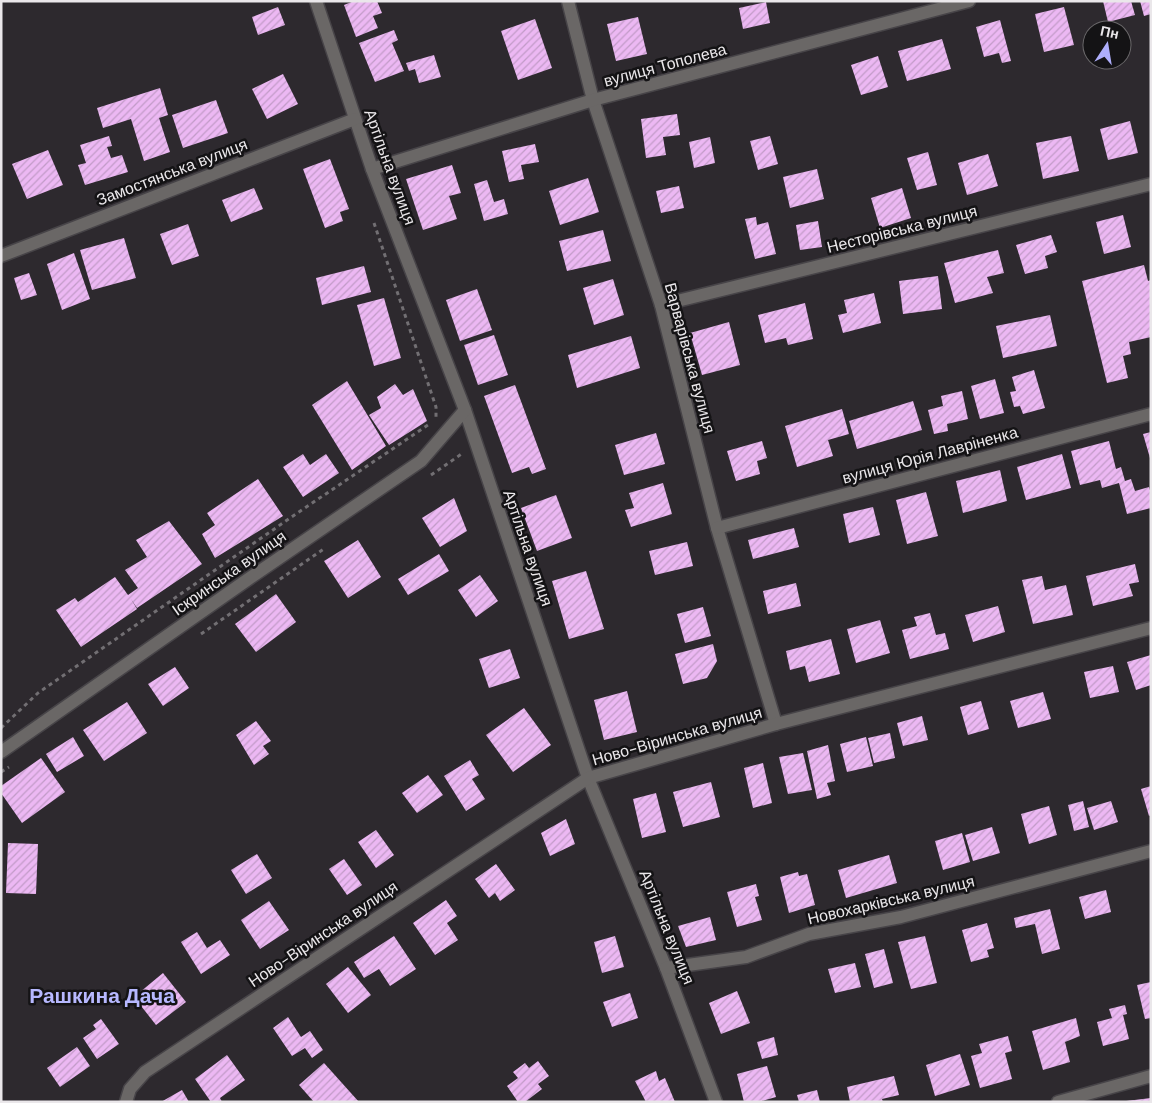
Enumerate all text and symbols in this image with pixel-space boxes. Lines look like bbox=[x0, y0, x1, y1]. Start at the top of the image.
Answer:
north arrow bbox=[1082, 20, 1132, 70]
text: Пн bbox=[1099, 22, 1121, 43]
street label: вулиця Тополева bbox=[601, 38, 729, 91]
street label: Артільна вулиця bbox=[359, 106, 421, 228]
street label: Замостянська вулиця bbox=[94, 134, 250, 210]
street label: Несторівська вулиця bbox=[825, 200, 979, 258]
street label: Варварівська вулиця bbox=[660, 280, 720, 436]
street label: вулиця Юрія Лавріненка bbox=[840, 421, 1020, 489]
street label: Артільна вулиця bbox=[498, 487, 558, 609]
street label: Іскринська вулиця bbox=[168, 526, 290, 620]
street label: Ново-Віринська вулиця bbox=[590, 702, 764, 770]
street label: Артільна вулиця bbox=[634, 867, 700, 987]
street label: Новохарківська вулиця bbox=[805, 871, 977, 929]
street label: Ново-Віринська вулиця bbox=[244, 876, 402, 992]
district label: Рашкина Дача bbox=[29, 982, 175, 1010]

